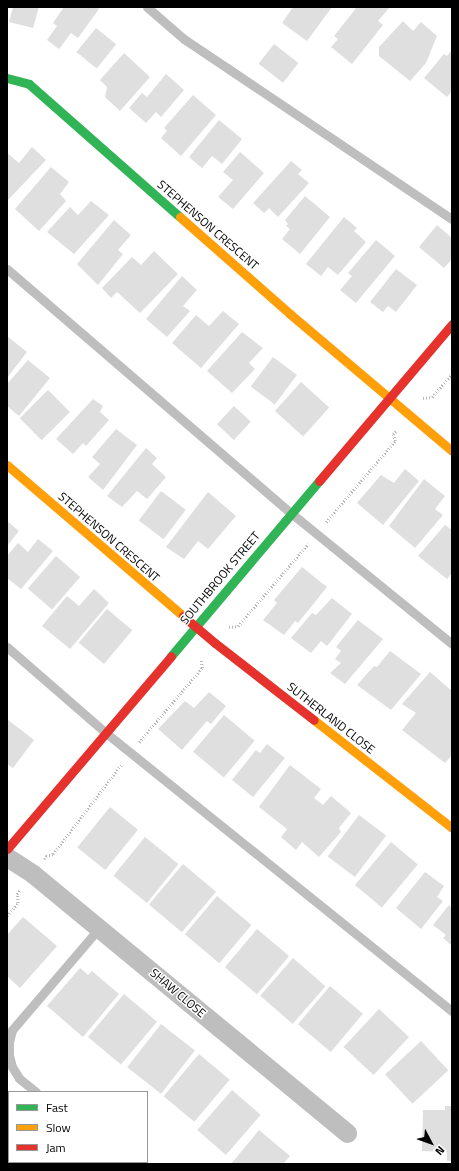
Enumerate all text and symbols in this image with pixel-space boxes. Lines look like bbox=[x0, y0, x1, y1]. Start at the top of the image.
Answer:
street label: STEPHENSON CRESCENT bbox=[155, 177, 261, 273]
street label: STEPHENSON CRESCENT bbox=[56, 489, 162, 585]
street label: SOUTHBROOK STREET bbox=[177, 529, 263, 627]
street label: SUTHERLAND CLOSE bbox=[284, 679, 378, 757]
street label: SHAW CLOSE bbox=[147, 966, 209, 1020]
legend bbox=[8, 1091, 148, 1163]
text: Fast bbox=[46, 1098, 68, 1117]
text: Slow bbox=[46, 1118, 71, 1137]
north arrow bbox=[411, 1123, 451, 1163]
text: Jam bbox=[46, 1138, 66, 1157]
text: N bbox=[432, 1143, 449, 1159]

